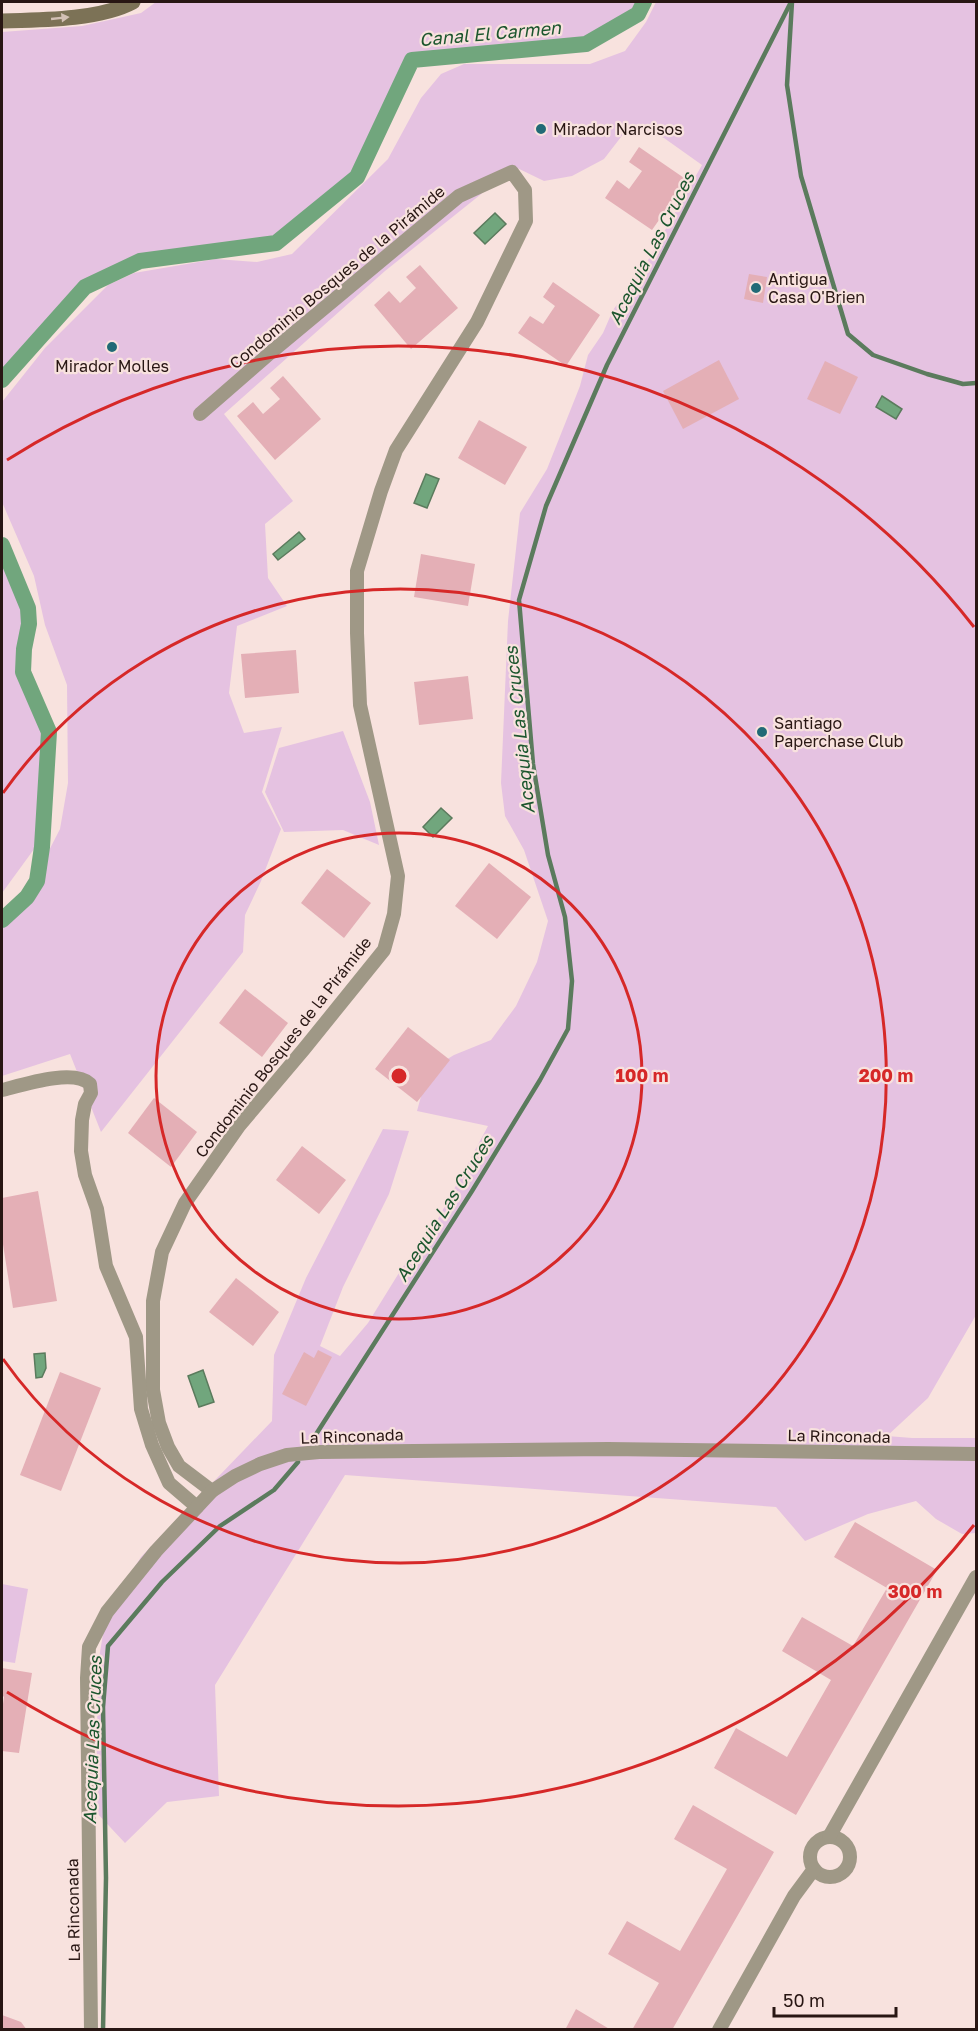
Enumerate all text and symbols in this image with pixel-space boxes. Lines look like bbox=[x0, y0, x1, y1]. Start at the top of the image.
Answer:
one-way arrow bbox=[50, 13, 69, 23]
water label: Canal El Carmen bbox=[418, 16, 563, 50]
place label: Mirador Narcisos bbox=[553, 119, 683, 139]
marker: Mirador Narcisos bbox=[534, 122, 548, 136]
water label: Acequia Las Cruces bbox=[603, 167, 700, 328]
street label: Condominio Bosques de la Pirámide bbox=[225, 181, 449, 373]
place label: Antigua Casa O'Brien bbox=[768, 269, 865, 307]
marker: Antigua Casa O'Brien bbox=[749, 281, 763, 295]
marker: Mirador Molles bbox=[105, 340, 119, 354]
place label: Mirador Molles bbox=[55, 356, 169, 376]
water label: Acequia Las Cruces bbox=[499, 644, 539, 815]
place label: Santiago Paperchase Club bbox=[774, 713, 904, 751]
marker: Santiago Paperchase Club bbox=[755, 725, 769, 739]
street label: Condominio Bosques de la Pirámide bbox=[191, 933, 375, 1161]
text: 100 m bbox=[616, 1064, 668, 1086]
text: 200 m bbox=[859, 1064, 913, 1086]
centre of rings bbox=[389, 1066, 409, 1086]
water label: Acequia Las Cruces bbox=[390, 1130, 499, 1285]
street label: La Rinconada bbox=[300, 1424, 404, 1448]
street label: La Rinconada bbox=[787, 1425, 891, 1447]
text: 300 m bbox=[888, 1580, 942, 1602]
water label: Acequia Las Cruces bbox=[78, 1654, 106, 1824]
street label: La Rinconada bbox=[62, 1858, 84, 1962]
scale bar bbox=[774, 1980, 896, 2018]
text: 50 m bbox=[783, 1989, 825, 2011]

